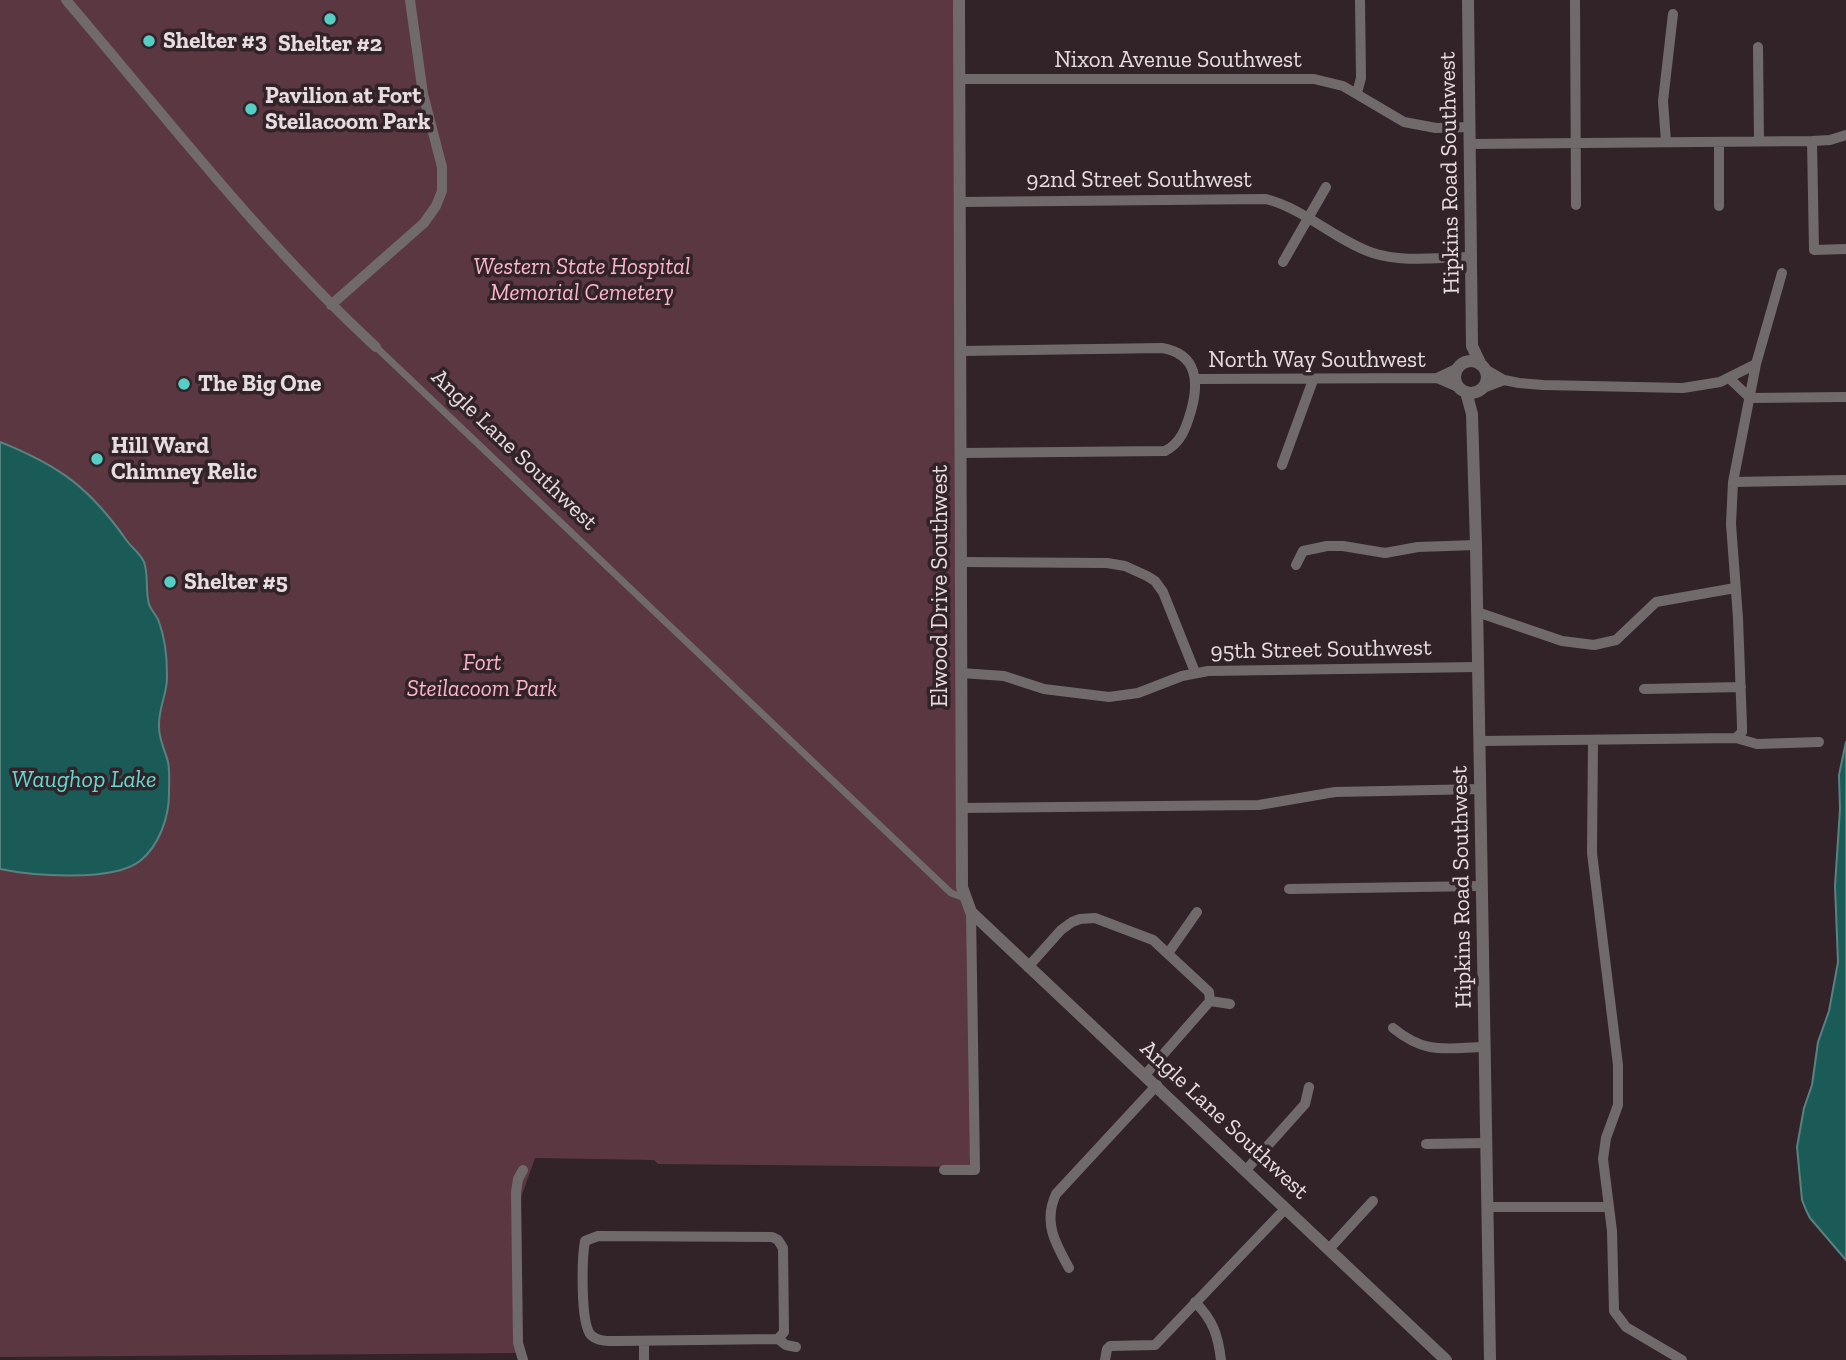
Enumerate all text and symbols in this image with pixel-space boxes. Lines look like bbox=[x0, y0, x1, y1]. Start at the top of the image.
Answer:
marker: Shelter #2 bbox=[322, 11, 338, 27]
place label: Shelter #3 bbox=[163, 27, 267, 55]
place label: Shelter #2 bbox=[278, 30, 382, 58]
marker: Shelter #3 bbox=[141, 33, 157, 49]
street label: Nixon Avenue Southwest bbox=[1054, 46, 1302, 74]
street label: Hipkins Road Southwest bbox=[1434, 51, 1466, 295]
place label: Pavilion at Fort Steilacoom Park bbox=[265, 82, 430, 136]
marker: Pavilion at Fort Steilacoom Park bbox=[243, 101, 259, 117]
street label: 92nd Street Southwest bbox=[1026, 166, 1252, 194]
park label: Western State Hospital Memorial Cemetery bbox=[474, 253, 690, 307]
street label: North Way Southwest bbox=[1208, 346, 1426, 374]
street label: Angle Lane Southwest bbox=[425, 364, 603, 536]
place label: The Big One bbox=[198, 370, 321, 398]
marker: The Big One bbox=[176, 376, 192, 392]
place label: Hill Ward Chimney Relic bbox=[111, 432, 257, 486]
marker: Hill Ward Chimney Relic bbox=[89, 451, 105, 467]
street label: Elwood Drive Southwest bbox=[926, 465, 954, 707]
place label: Shelter #5 bbox=[184, 568, 288, 596]
marker: Shelter #5 bbox=[162, 574, 178, 590]
street label: 95th Street Southwest bbox=[1210, 634, 1432, 666]
park label: Fort Steilacoom Park bbox=[407, 649, 557, 703]
street label: Hipkins Road Southwest bbox=[1446, 765, 1478, 1009]
water label: Waughop Lake bbox=[12, 766, 156, 794]
street label: Angle Lane Southwest bbox=[1134, 1035, 1314, 1205]

